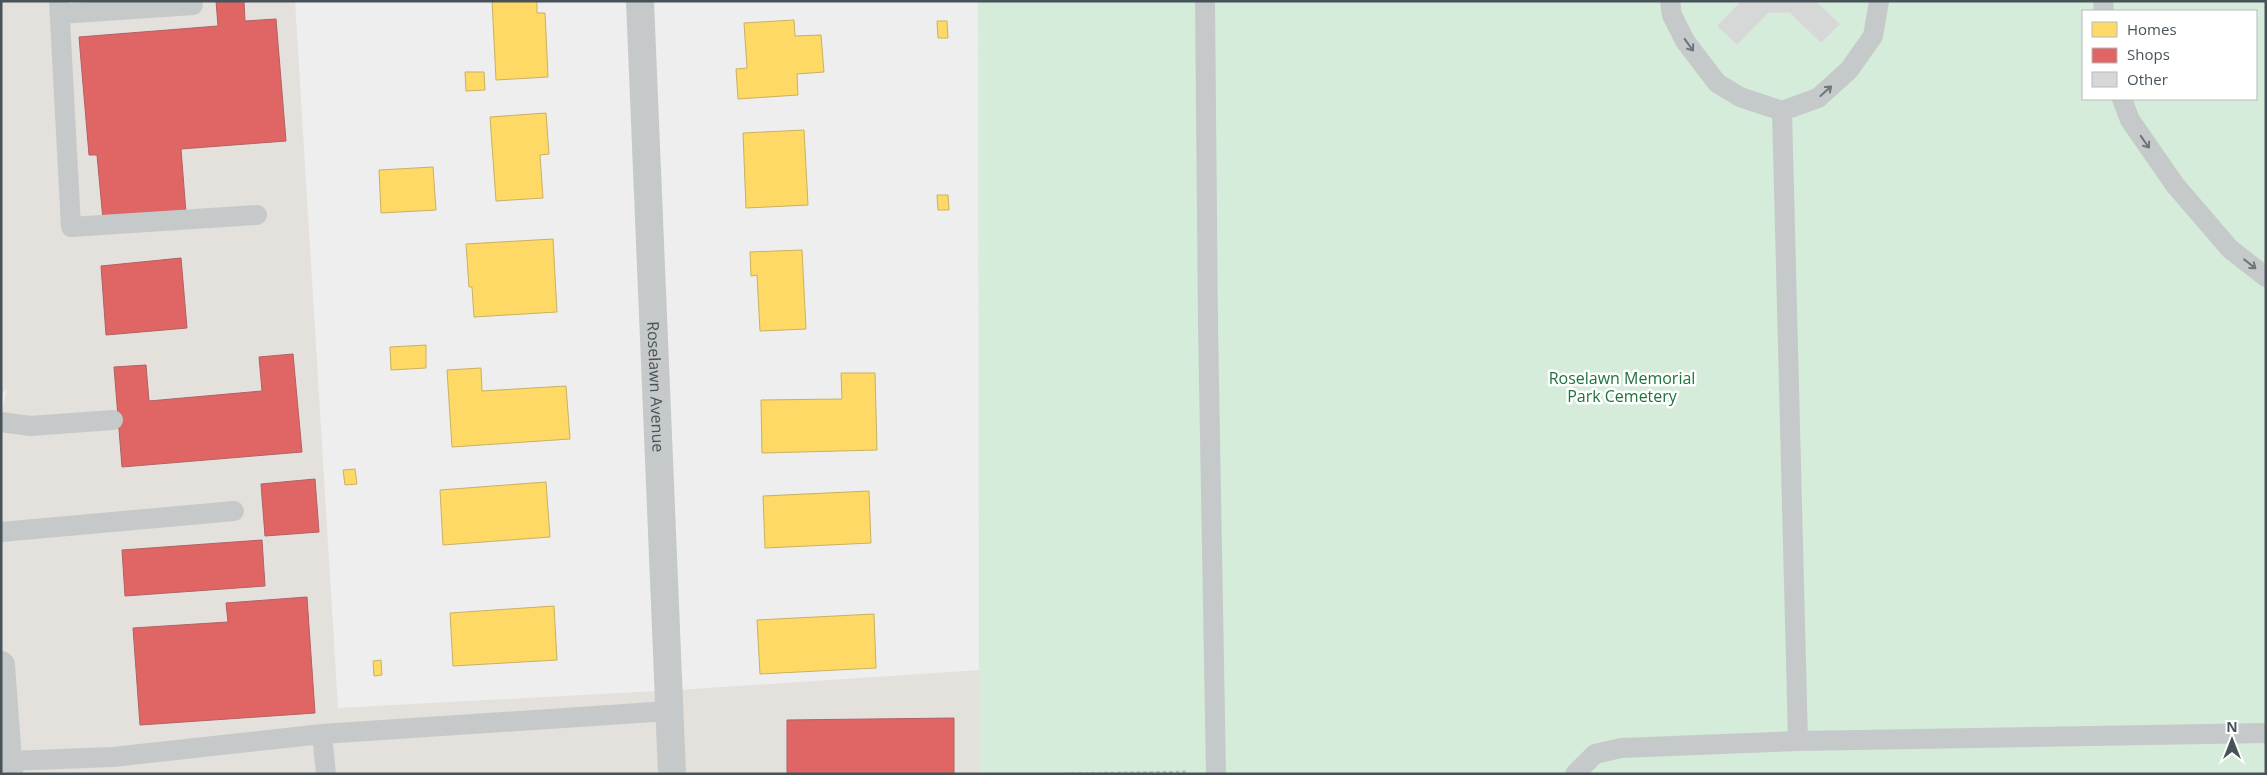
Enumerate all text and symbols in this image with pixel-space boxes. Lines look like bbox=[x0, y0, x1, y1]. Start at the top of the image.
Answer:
legend bbox=[2082, 10, 2257, 100]
text: Homes bbox=[2127, 19, 2177, 39]
one-way arrow bbox=[1684, 38, 1694, 52]
text: Shops bbox=[2127, 44, 2170, 64]
text: Other bbox=[2127, 69, 2168, 89]
one-way arrow bbox=[1819, 85, 1832, 97]
one-way arrow bbox=[2140, 134, 2150, 148]
one-way arrow bbox=[2243, 259, 2256, 270]
street label: Roselawn Avenue bbox=[642, 321, 670, 453]
park label: Roselawn Memorial Park Cemetery bbox=[1549, 367, 1695, 407]
north arrow bbox=[2207, 715, 2257, 765]
text: N bbox=[2226, 717, 2238, 736]

